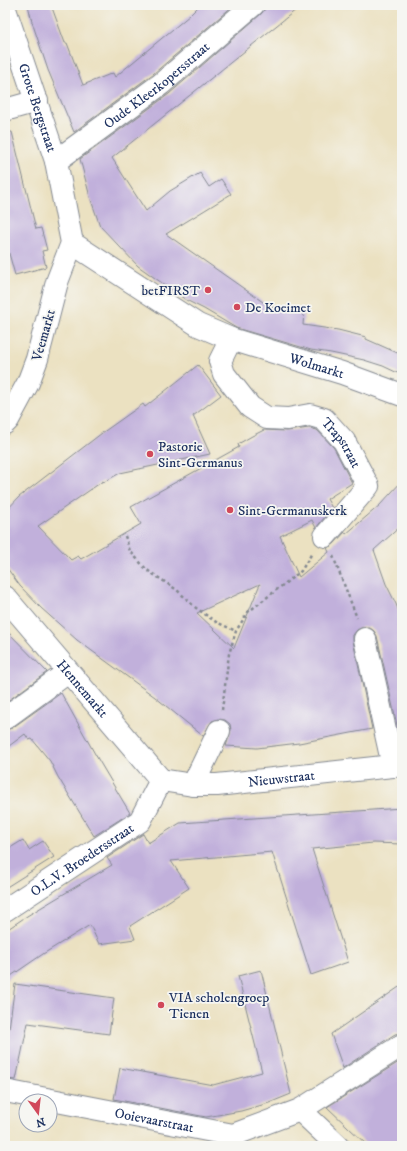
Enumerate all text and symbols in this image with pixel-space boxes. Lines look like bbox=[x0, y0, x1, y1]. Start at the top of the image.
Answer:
street label: Oude Kleerkopersstraat bbox=[100, 38, 214, 133]
street label: Grote Bergstraat bbox=[14, 61, 61, 155]
place label: betFIRST bbox=[142, 282, 200, 300]
marker: betFIRST bbox=[203, 285, 213, 295]
place label: De Koeimet bbox=[245, 299, 311, 317]
marker: De Koeimet bbox=[232, 302, 242, 312]
street label: Veemarkt bbox=[28, 307, 60, 364]
street label: Wolmarkt bbox=[286, 349, 347, 383]
street label: Trapstraat bbox=[317, 414, 365, 472]
place label: Pastorie Sint-Germanus bbox=[158, 438, 243, 472]
marker: Pastorie Sint-Germanus bbox=[145, 449, 155, 459]
place label: Sint-Germanuskerk bbox=[238, 502, 347, 520]
marker: Sint-Germanuskerk bbox=[225, 505, 235, 515]
street label: Hennemarkt bbox=[52, 656, 112, 722]
street label: Nieuwstraat bbox=[247, 766, 316, 792]
street label: O.L.V. Broedersstraat bbox=[27, 819, 138, 901]
place label: VIA scholengroep Tienen bbox=[168, 989, 269, 1023]
marker: VIA scholengroep Tienen bbox=[156, 1000, 166, 1010]
north arrow bbox=[18, 1093, 58, 1133]
street label: Ooievaarstraat bbox=[113, 1104, 196, 1137]
text: N bbox=[34, 1114, 47, 1130]

